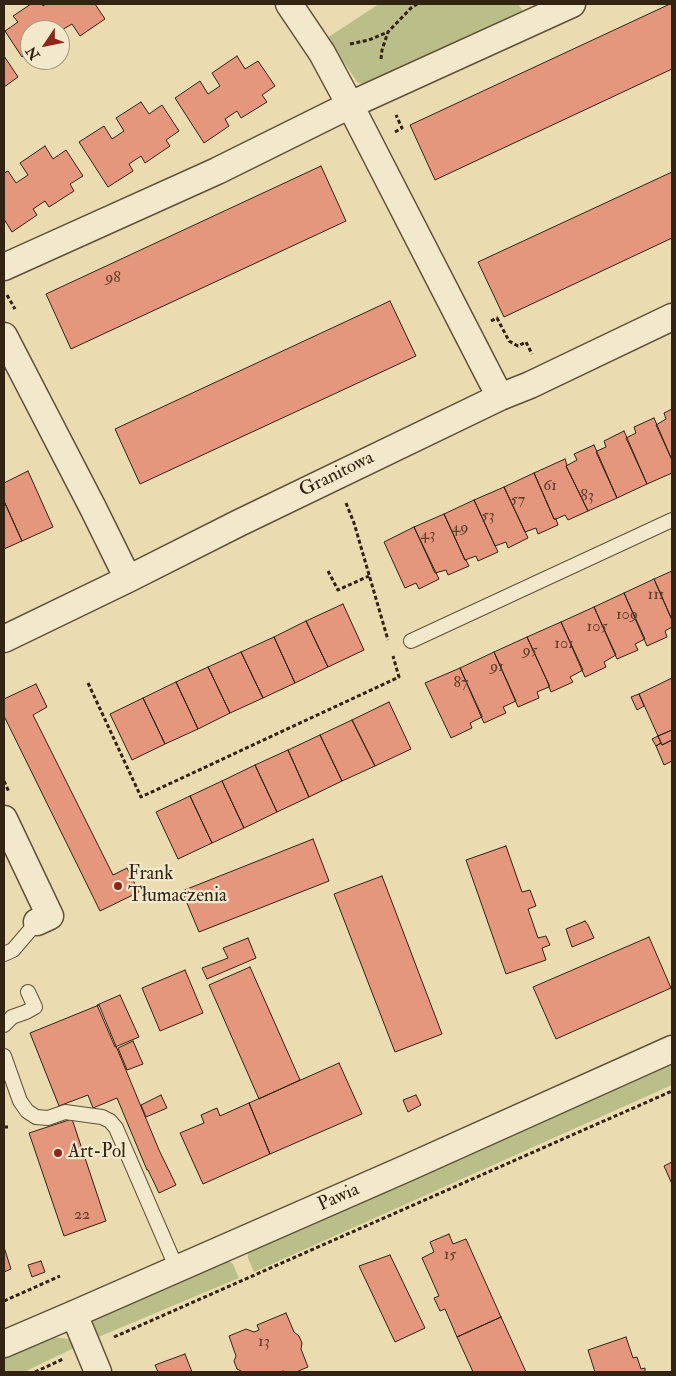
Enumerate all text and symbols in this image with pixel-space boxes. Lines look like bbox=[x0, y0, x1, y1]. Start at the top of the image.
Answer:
north arrow bbox=[20, 20, 70, 70]
text: N bbox=[22, 43, 44, 63]
house number: 98 bbox=[105, 269, 121, 289]
street label: Granitowa bbox=[296, 447, 378, 503]
house number: 61 bbox=[543, 477, 557, 497]
house number: 83 bbox=[580, 487, 594, 507]
house number: 57 bbox=[511, 491, 525, 511]
house number: 53 bbox=[481, 507, 495, 527]
house number: 49 bbox=[452, 519, 468, 539]
house number: 43 bbox=[421, 526, 435, 546]
house number: 111 bbox=[647, 586, 665, 606]
house number: 109 bbox=[616, 606, 638, 626]
house number: 105 bbox=[587, 618, 607, 638]
house number: 101 bbox=[554, 635, 574, 655]
house number: 95 bbox=[522, 642, 538, 662]
house number: 91 bbox=[490, 658, 504, 678]
house number: 87 bbox=[454, 674, 468, 694]
place label: Frank Tłumaczenia bbox=[128, 864, 227, 908]
marker: Frank Tłumaczenia bbox=[112, 880, 124, 892]
place label: Art-Pol bbox=[68, 1142, 126, 1164]
marker: Art-Pol bbox=[52, 1147, 64, 1159]
street label: Pawia bbox=[315, 1179, 363, 1217]
house number: 22 bbox=[74, 1206, 90, 1226]
house number: 15 bbox=[444, 1246, 456, 1266]
house number: 13 bbox=[258, 1333, 270, 1353]

